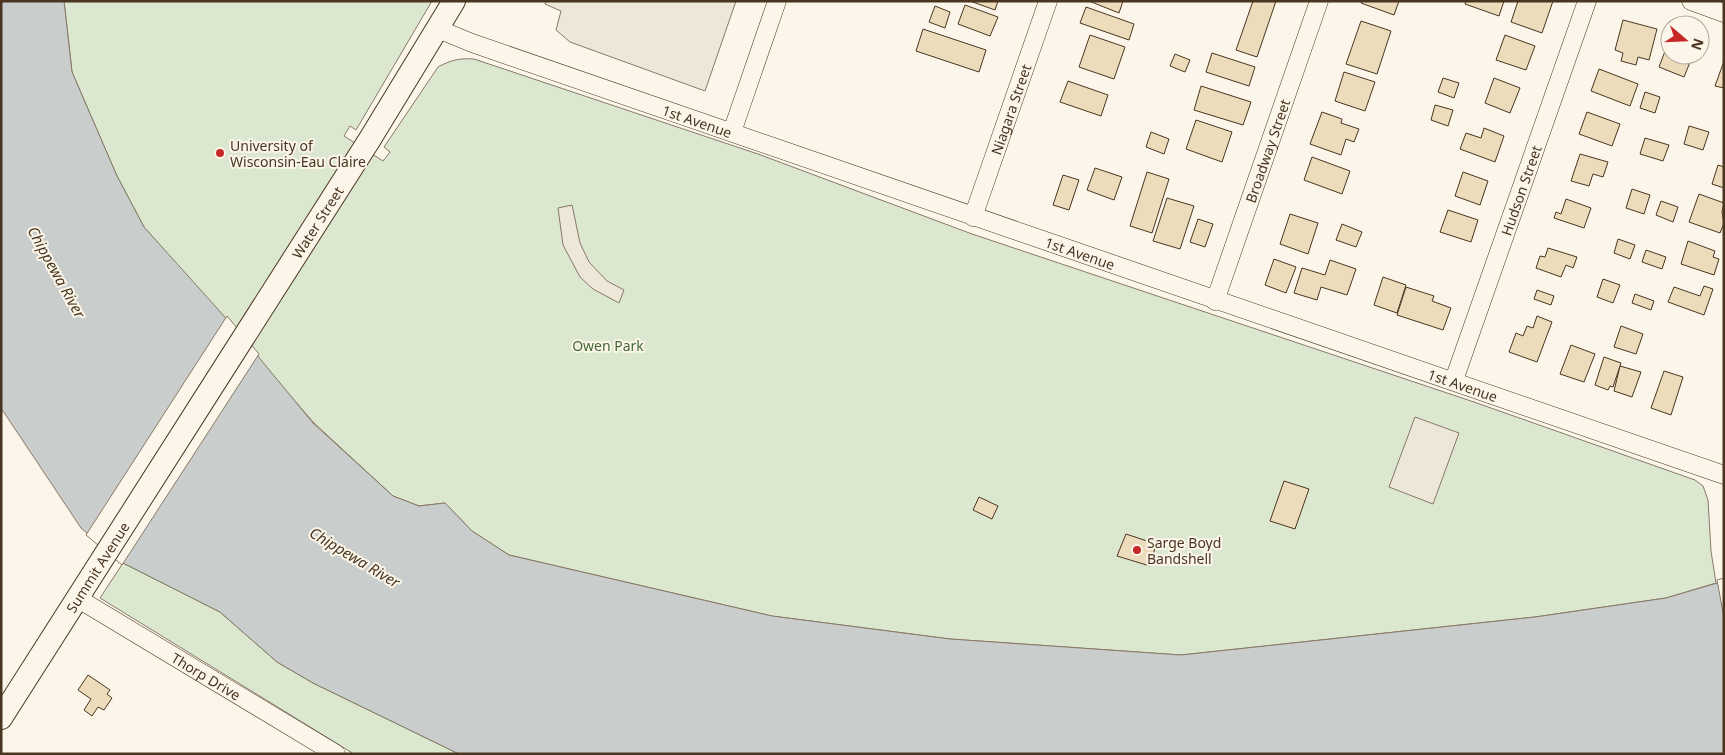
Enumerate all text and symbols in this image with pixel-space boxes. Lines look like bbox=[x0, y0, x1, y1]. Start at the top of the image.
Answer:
north arrow bbox=[1660, 15, 1710, 65]
text: N bbox=[1687, 36, 1709, 53]
street label: Niagara Street bbox=[986, 61, 1035, 157]
street label: Broadway Street bbox=[1240, 96, 1294, 205]
street label: 1st Avenue bbox=[660, 100, 735, 142]
place label: University of Wisconsin-Eau Claire bbox=[230, 136, 366, 171]
street label: Hudson Street bbox=[1496, 143, 1545, 238]
marker: University of Wisconsin-Eau Claire bbox=[214, 147, 226, 159]
street label: Water Street bbox=[287, 182, 347, 262]
water label: Chippewa River bbox=[24, 222, 91, 322]
street label: 1st Avenue bbox=[1043, 232, 1118, 274]
park label: Owen Park bbox=[572, 336, 644, 355]
street label: 1st Avenue bbox=[1425, 364, 1500, 406]
street label: Summit Avenue bbox=[61, 518, 133, 616]
water label: Chippewa River bbox=[306, 522, 405, 592]
place label: Sarge Boyd Bandshell bbox=[1147, 533, 1221, 568]
marker: Sarge Boyd Bandshell bbox=[1131, 544, 1143, 556]
street label: Thorp Drive bbox=[168, 648, 245, 704]

